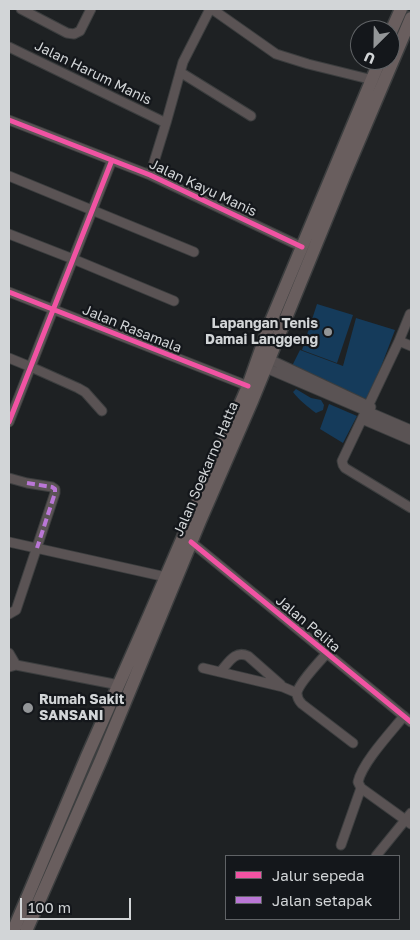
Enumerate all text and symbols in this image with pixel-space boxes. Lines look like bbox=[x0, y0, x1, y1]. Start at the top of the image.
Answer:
north arrow bbox=[350, 20, 400, 70]
street label: Jalan Harum Manis bbox=[32, 37, 154, 109]
text: U bbox=[361, 49, 377, 68]
street label: Jalan Kayu Manis bbox=[146, 156, 260, 220]
street label: Jalan Rasamala bbox=[80, 301, 184, 357]
place label: Lapangan Tenis Damai Langgeng bbox=[205, 316, 318, 348]
marker: Lapangan Tenis Damai Langgeng bbox=[322, 326, 334, 338]
street label: Jalan Soekarno Hatta bbox=[170, 399, 242, 539]
street label: Jalan Pelita bbox=[272, 592, 344, 656]
place label: Rumah Sakit SANSANI bbox=[39, 692, 124, 724]
marker: Rumah Sakit SANSANI bbox=[21, 701, 35, 715]
legend bbox=[225, 855, 400, 920]
text: Jalur sepeda bbox=[272, 866, 365, 884]
scale bar bbox=[22, 888, 134, 920]
text: Jalan setapak bbox=[272, 891, 372, 909]
text: 100 m bbox=[28, 898, 71, 916]

